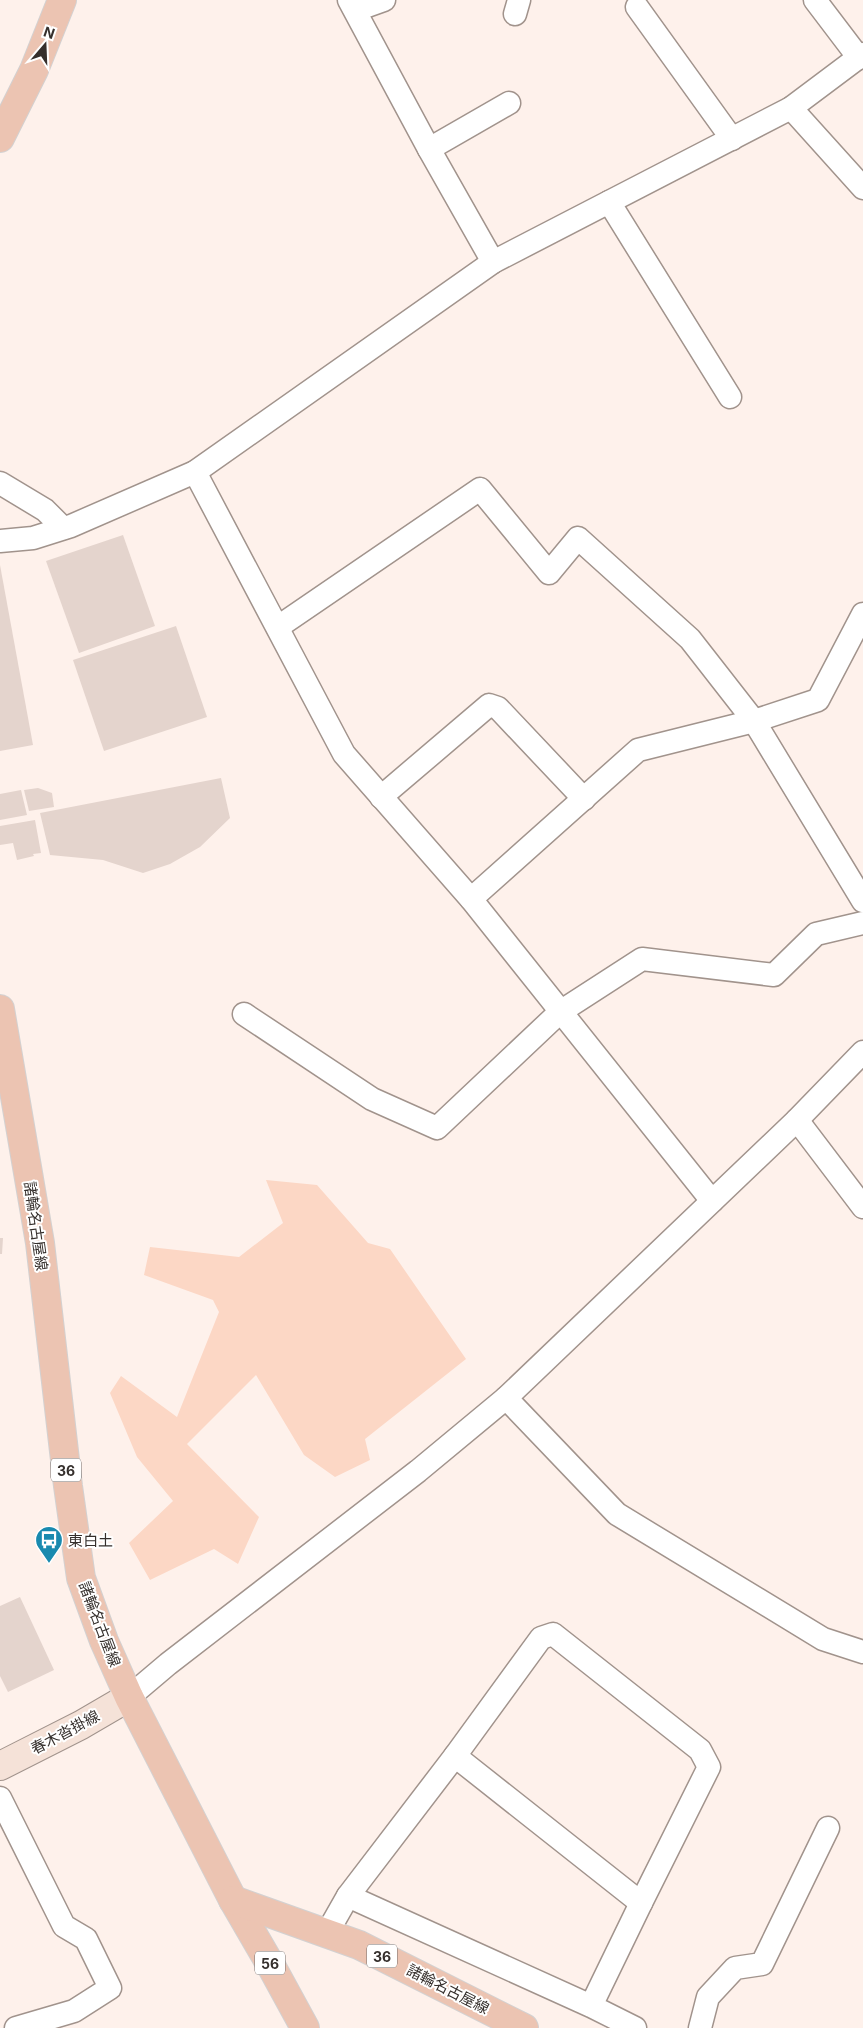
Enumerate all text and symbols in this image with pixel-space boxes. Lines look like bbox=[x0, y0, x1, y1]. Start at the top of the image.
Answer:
north arrow bbox=[20, 20, 70, 70]
text: N bbox=[42, 22, 57, 42]
street label: 諸輪名古屋線 bbox=[20, 1180, 52, 1272]
road number: 36 bbox=[51, 1458, 81, 1482]
bus stop icon: 東白土 bbox=[34, 1525, 64, 1564]
place label: 東白土 bbox=[68, 1531, 113, 1550]
street label: 諸輪名古屋線 bbox=[75, 1579, 125, 1669]
street label: 春木沓掛線 bbox=[27, 1706, 103, 1758]
road number: 36 bbox=[367, 1944, 397, 1968]
road number: 56 bbox=[255, 1952, 285, 1975]
street label: 諸輪名古屋線 bbox=[404, 1960, 492, 2018]

